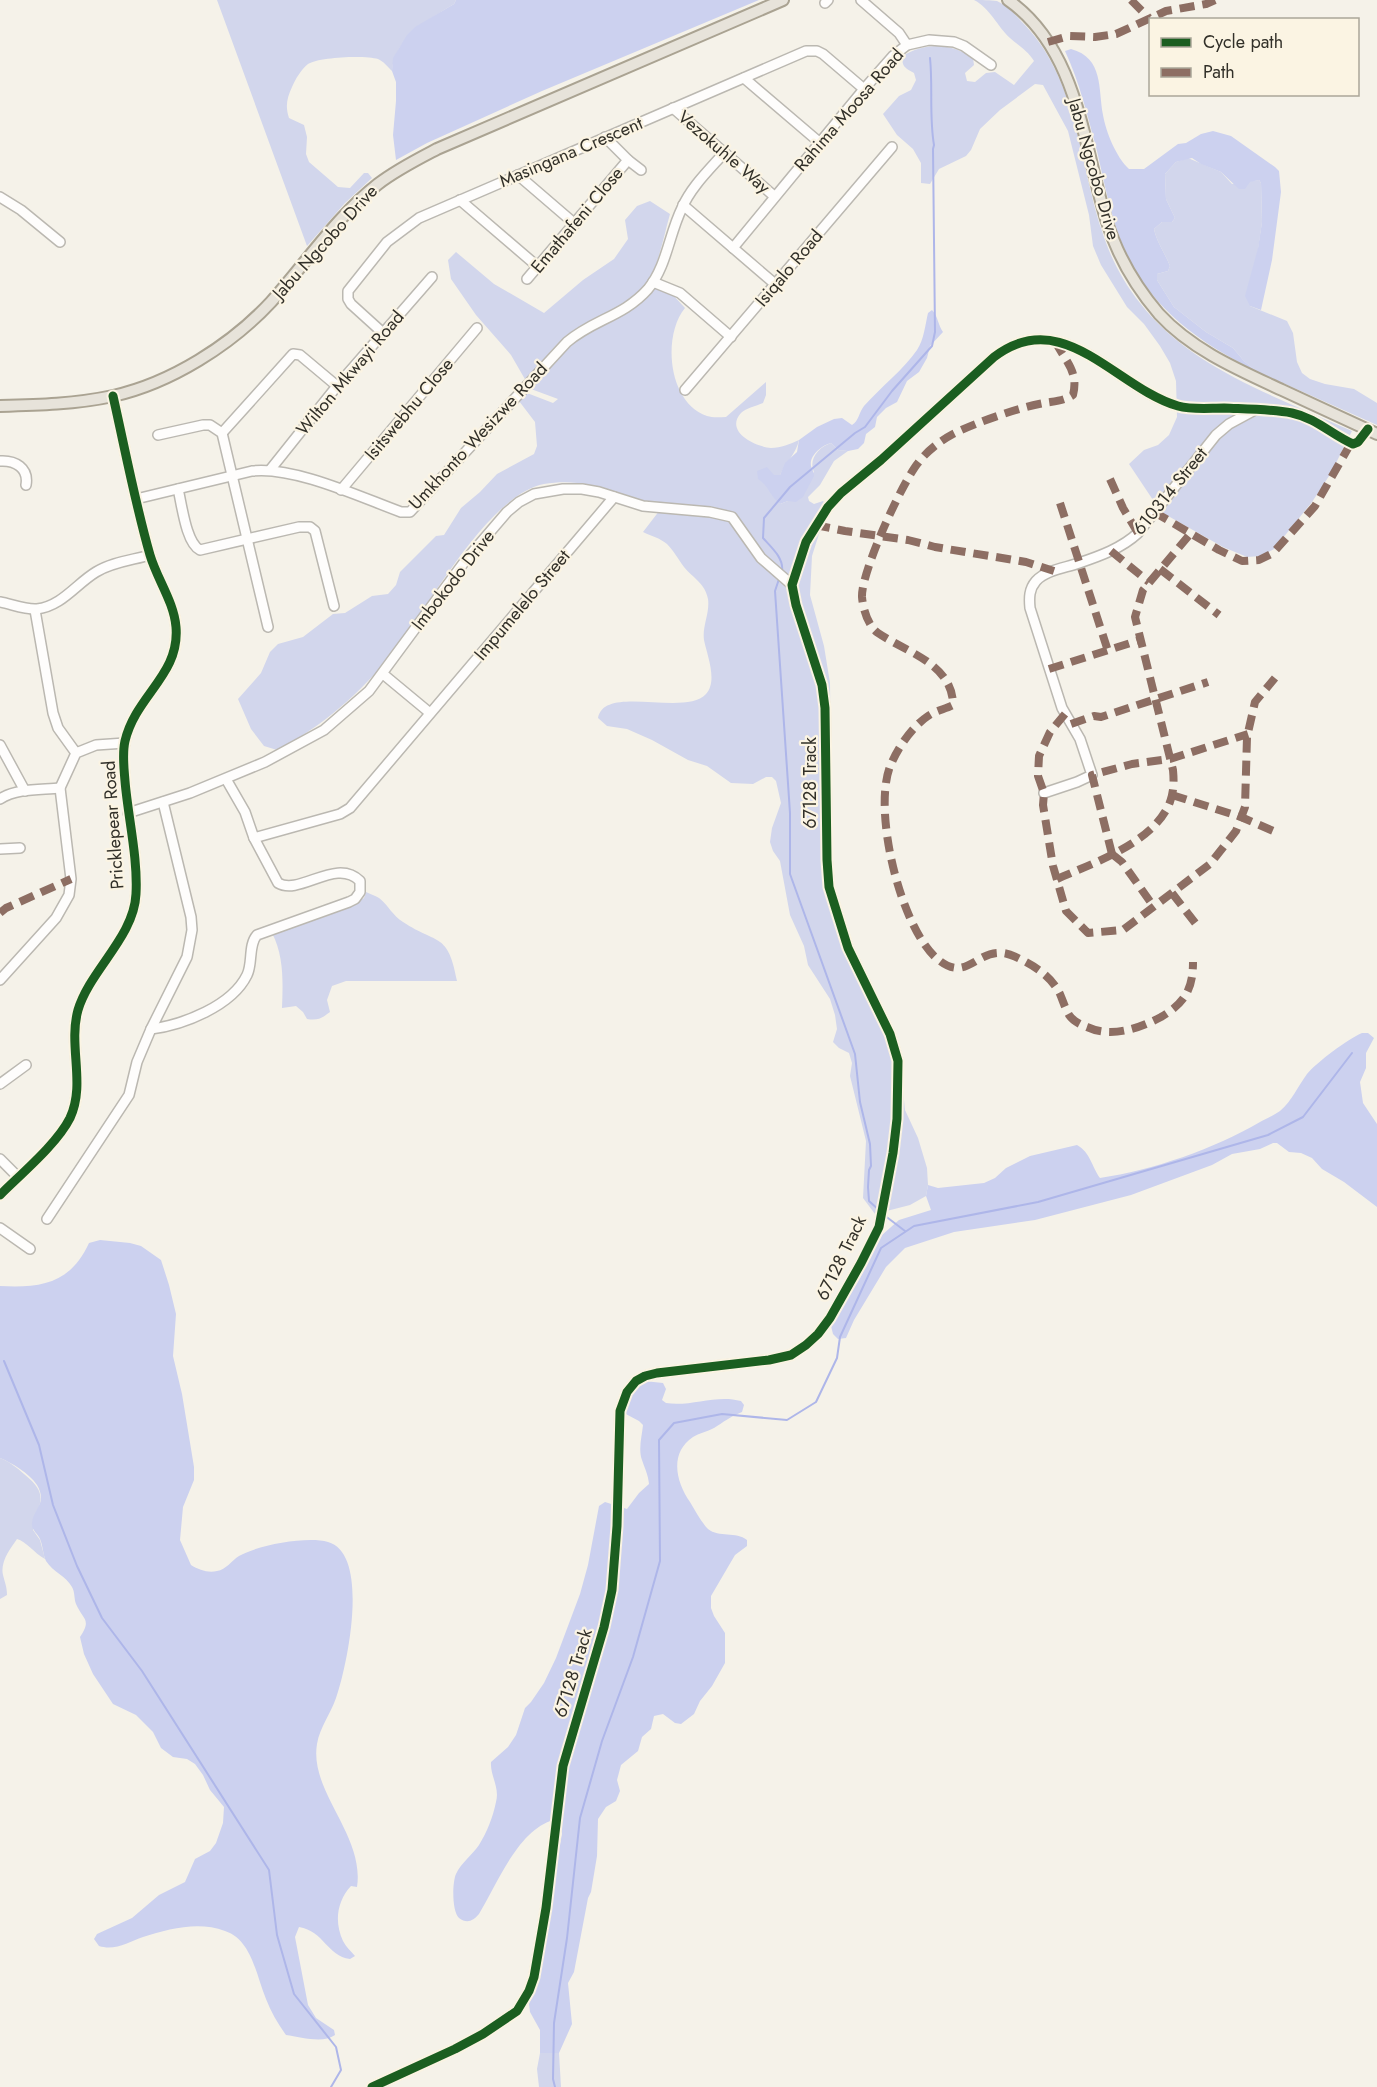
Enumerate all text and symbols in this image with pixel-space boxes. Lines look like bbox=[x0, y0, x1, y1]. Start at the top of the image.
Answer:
legend bbox=[1149, 18, 1359, 96]
text: Cycle path bbox=[1203, 29, 1283, 55]
street label: Rahima Moosa Road bbox=[788, 43, 910, 177]
text: Path bbox=[1203, 59, 1235, 85]
street label: Jabu Ngcobo Drive bbox=[1061, 93, 1127, 243]
street label: Vezokuhle Way bbox=[672, 104, 776, 200]
street label: Masingana Crescent bbox=[495, 110, 647, 194]
street label: Emathafeni Close bbox=[525, 161, 629, 279]
street label: Jabu Ngcobo Drive bbox=[265, 179, 384, 307]
street label: Isiqalo Road bbox=[749, 224, 829, 312]
street label: Wilton Mkwayi Road bbox=[290, 305, 410, 441]
street label: Isitswebhu Close bbox=[358, 352, 460, 466]
street label: Umkhonto Wesizwe Road bbox=[403, 357, 553, 515]
street label: 610314 Street bbox=[1127, 441, 1214, 540]
street label: Imbokodo Drive bbox=[405, 524, 501, 636]
street label: Impumelelo Street bbox=[468, 544, 576, 666]
street label: 67128 Track bbox=[797, 737, 823, 829]
street label: Pricklepear Road bbox=[96, 760, 130, 890]
street label: 67128 Track bbox=[809, 1211, 873, 1305]
street label: 67128 Track bbox=[547, 1625, 599, 1721]

